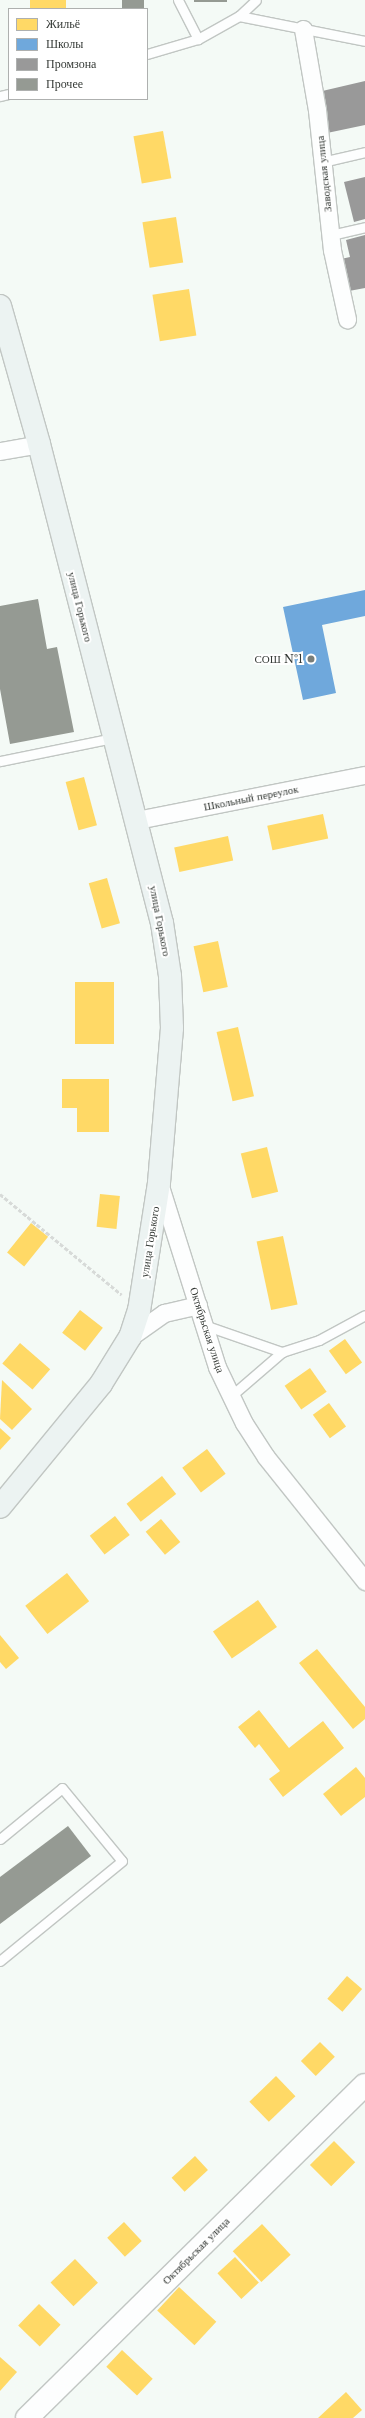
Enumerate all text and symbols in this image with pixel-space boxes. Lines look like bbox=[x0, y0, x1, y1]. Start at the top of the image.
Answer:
legend bbox=[8, 8, 148, 100]
text: Жильё bbox=[46, 16, 80, 31]
text: Школы bbox=[46, 36, 83, 51]
text: Промзона bbox=[46, 56, 96, 71]
text: Прочее bbox=[46, 76, 83, 91]
street label: Заводская улица bbox=[313, 135, 335, 213]
street label: улица Горького bbox=[65, 571, 95, 643]
place label: СОШ №1 bbox=[254, 652, 303, 666]
marker: СОШ №1 bbox=[306, 654, 316, 664]
street label: Школьный переулок bbox=[202, 782, 300, 814]
street label: улица Горького bbox=[147, 885, 173, 957]
street label: улица Горького bbox=[138, 1206, 162, 1278]
street label: Октябрьская улица bbox=[187, 1285, 227, 1375]
street label: Октябрьская улица bbox=[160, 2215, 232, 2287]

